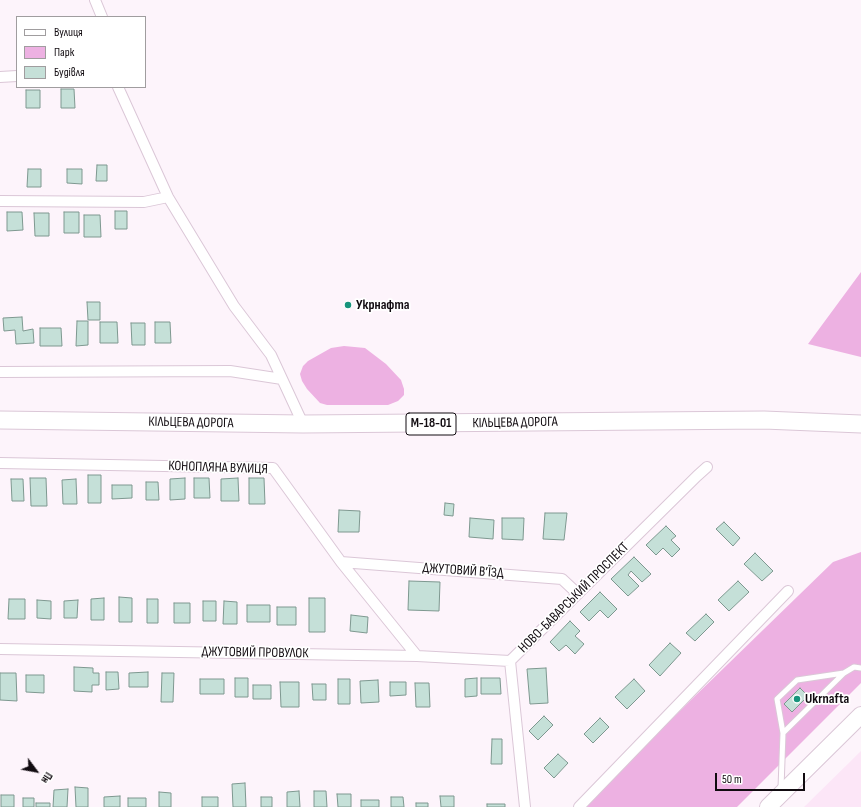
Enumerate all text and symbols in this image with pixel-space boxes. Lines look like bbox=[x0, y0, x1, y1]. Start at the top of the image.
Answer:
legend bbox=[16, 16, 146, 88]
text: Вулиця bbox=[54, 25, 83, 40]
text: Парк bbox=[54, 45, 74, 60]
text: Будівля bbox=[54, 65, 85, 80]
place label: Укрнафта bbox=[356, 297, 409, 313]
marker: Укрнафта bbox=[343, 300, 353, 310]
road number: М-18-01 bbox=[406, 413, 456, 435]
street label: КІЛЬЦЕВА ДОРОГА bbox=[148, 414, 234, 432]
street label: КІЛЬЦЕВА ДОРОГА bbox=[472, 414, 558, 432]
street label: КОНОПЛЯНА ВУЛИЦЯ bbox=[168, 458, 268, 478]
street label: НОВО-БАВАРСЬКИЙ ПРОСПЕКТ bbox=[515, 539, 633, 657]
street label: ДЖУТОВИЙ В’ЇЗД bbox=[422, 560, 504, 582]
street label: ДЖУТОВИЙ ПРОВУЛОК bbox=[201, 644, 309, 662]
place label: Ukrnafta bbox=[805, 691, 849, 707]
marker: Ukrnafta bbox=[792, 694, 802, 704]
north arrow bbox=[16, 751, 56, 791]
scale bar bbox=[717, 765, 807, 791]
text: Пн bbox=[38, 770, 55, 786]
text: 50 m bbox=[722, 772, 742, 787]

